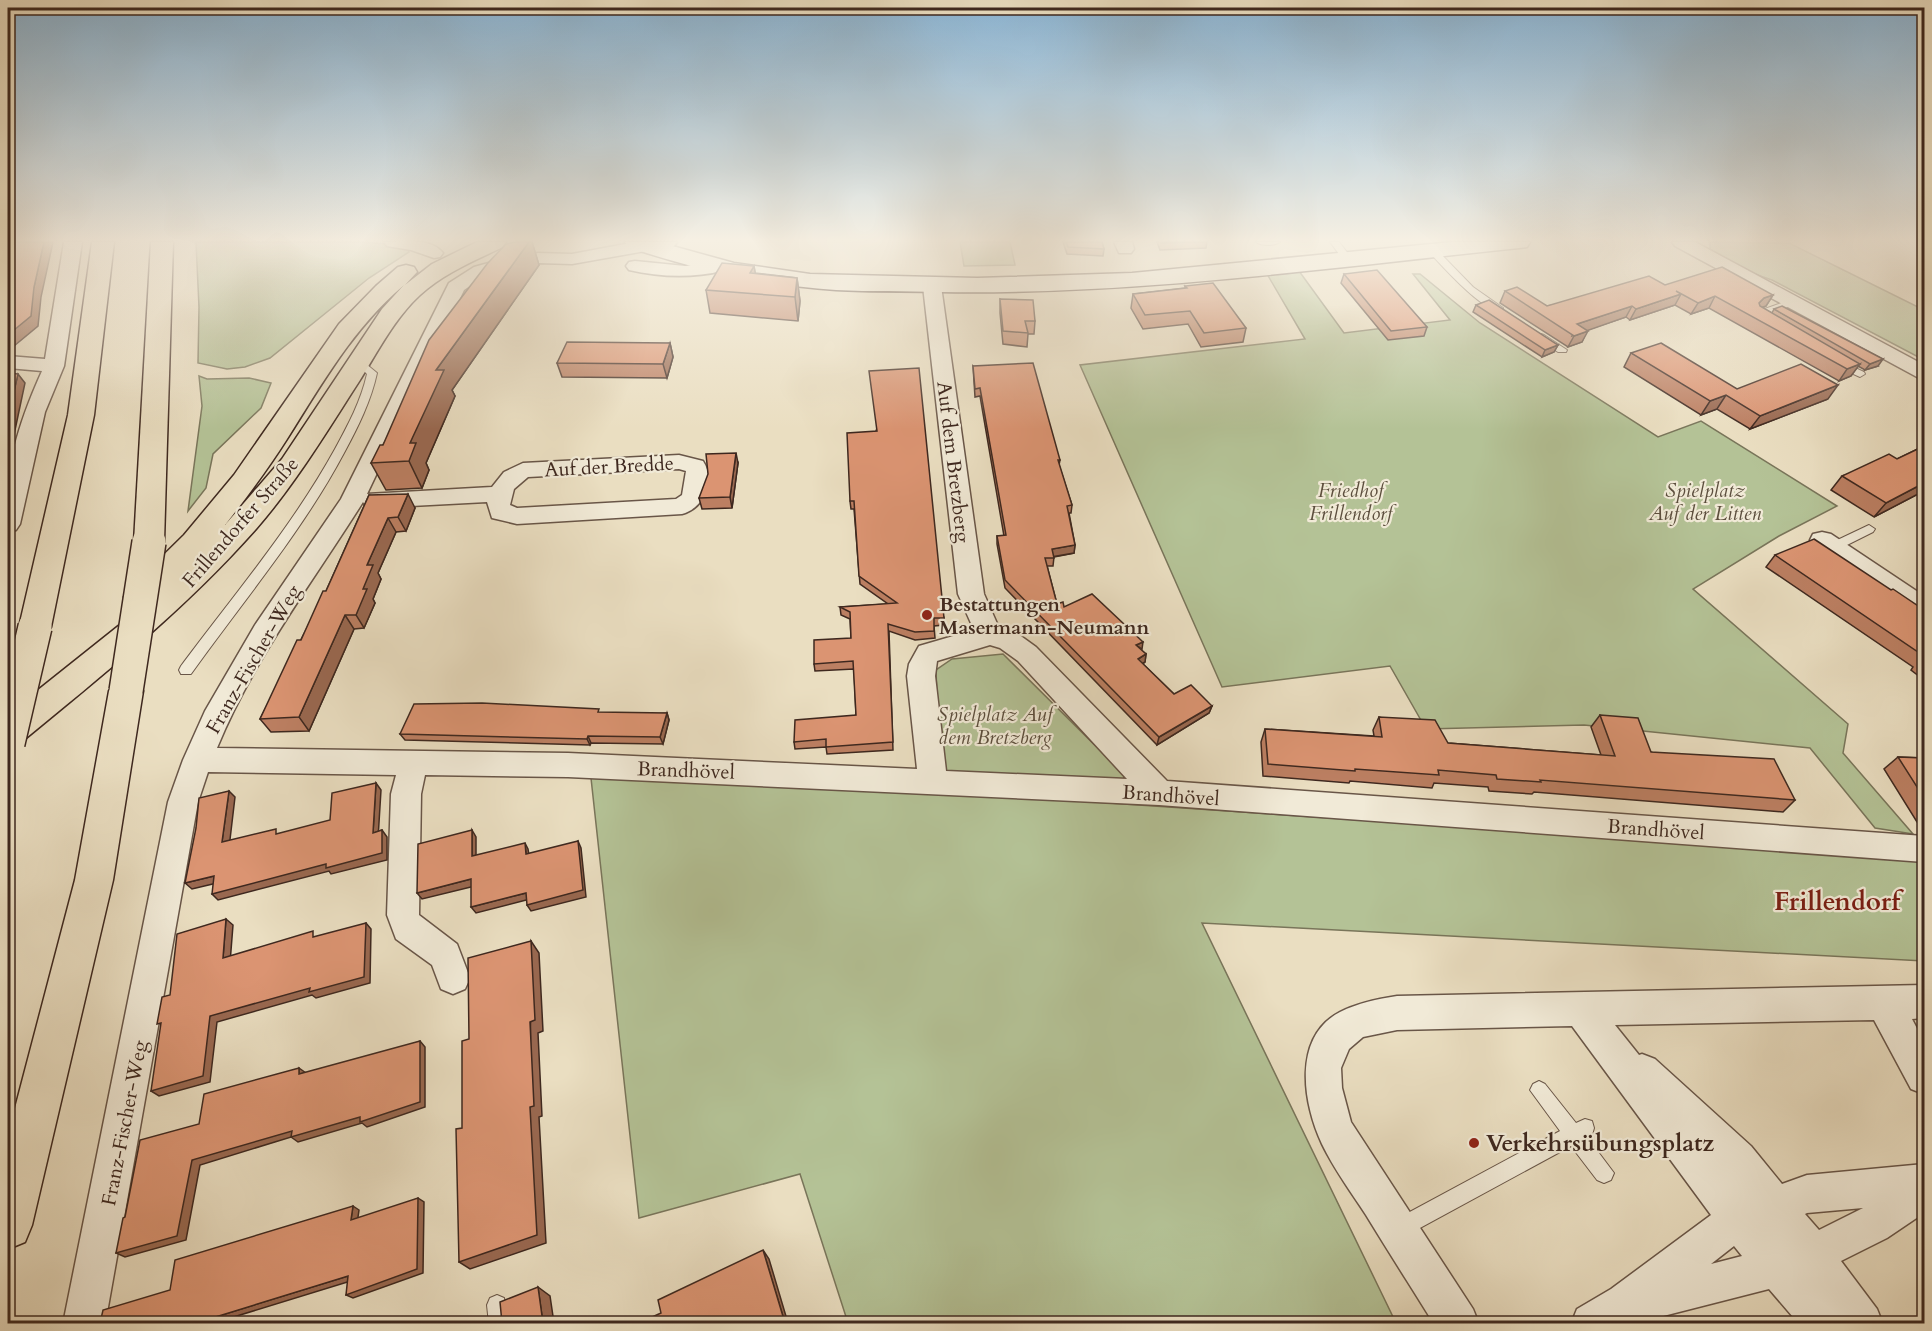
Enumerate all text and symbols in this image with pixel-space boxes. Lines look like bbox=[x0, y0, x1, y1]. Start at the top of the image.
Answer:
street label: Auf dem Bretzberg bbox=[930, 380, 977, 545]
street label: Auf der Bredde bbox=[544, 450, 674, 483]
street label: Frillendorfer Straße bbox=[176, 451, 305, 593]
park label: Friedhof Frillendorf bbox=[1309, 477, 1397, 527]
park label: Spielplatz Auf der Litten bbox=[1648, 477, 1761, 527]
street label: Franz-Fischer-Weg bbox=[200, 579, 308, 739]
place label: Bestattungen Masermann-Neumann bbox=[939, 591, 1150, 641]
marker: Bestattungen Masermann-Neumann bbox=[920, 608, 934, 622]
park label: Spielplatz Auf dem Bretzberg bbox=[937, 701, 1057, 751]
street label: Brandhövel bbox=[637, 755, 735, 786]
street label: Brandhövel bbox=[1121, 779, 1221, 812]
street label: Brandhövel bbox=[1606, 813, 1706, 846]
district label: Frillendorf bbox=[1774, 884, 1904, 919]
street label: Franz-Fischer-Weg bbox=[95, 1037, 154, 1208]
place label: Verkehrsübungsplatz bbox=[1486, 1127, 1715, 1160]
marker: Verkehrsübungsplatz bbox=[1467, 1136, 1481, 1150]

